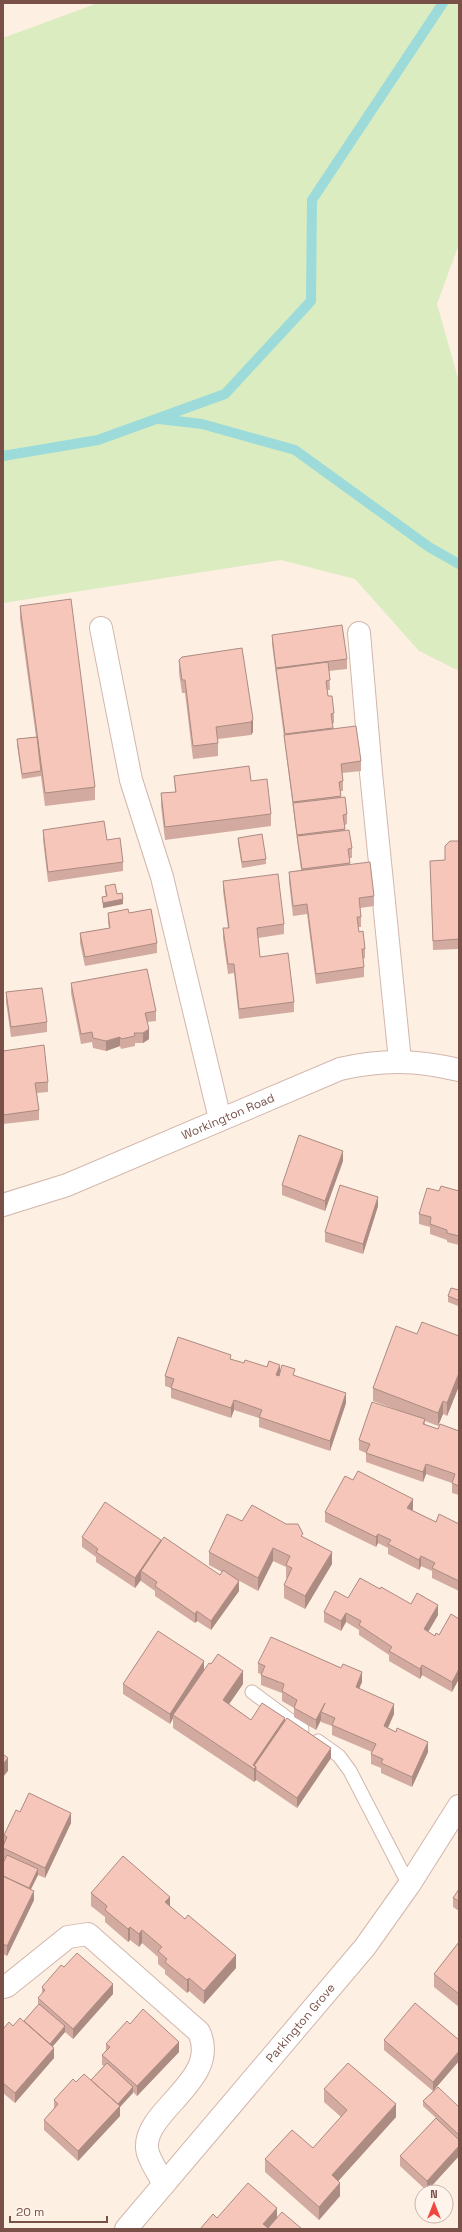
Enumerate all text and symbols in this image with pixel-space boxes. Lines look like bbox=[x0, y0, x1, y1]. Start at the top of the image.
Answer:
street label: Workington Road bbox=[179, 1090, 277, 1143]
street label: Parkington Grove bbox=[262, 1980, 339, 2066]
north arrow bbox=[414, 2184, 454, 2224]
text: N bbox=[430, 2187, 438, 2201]
scale bar bbox=[10, 2198, 107, 2224]
text: 20 m bbox=[16, 2204, 44, 2220]

